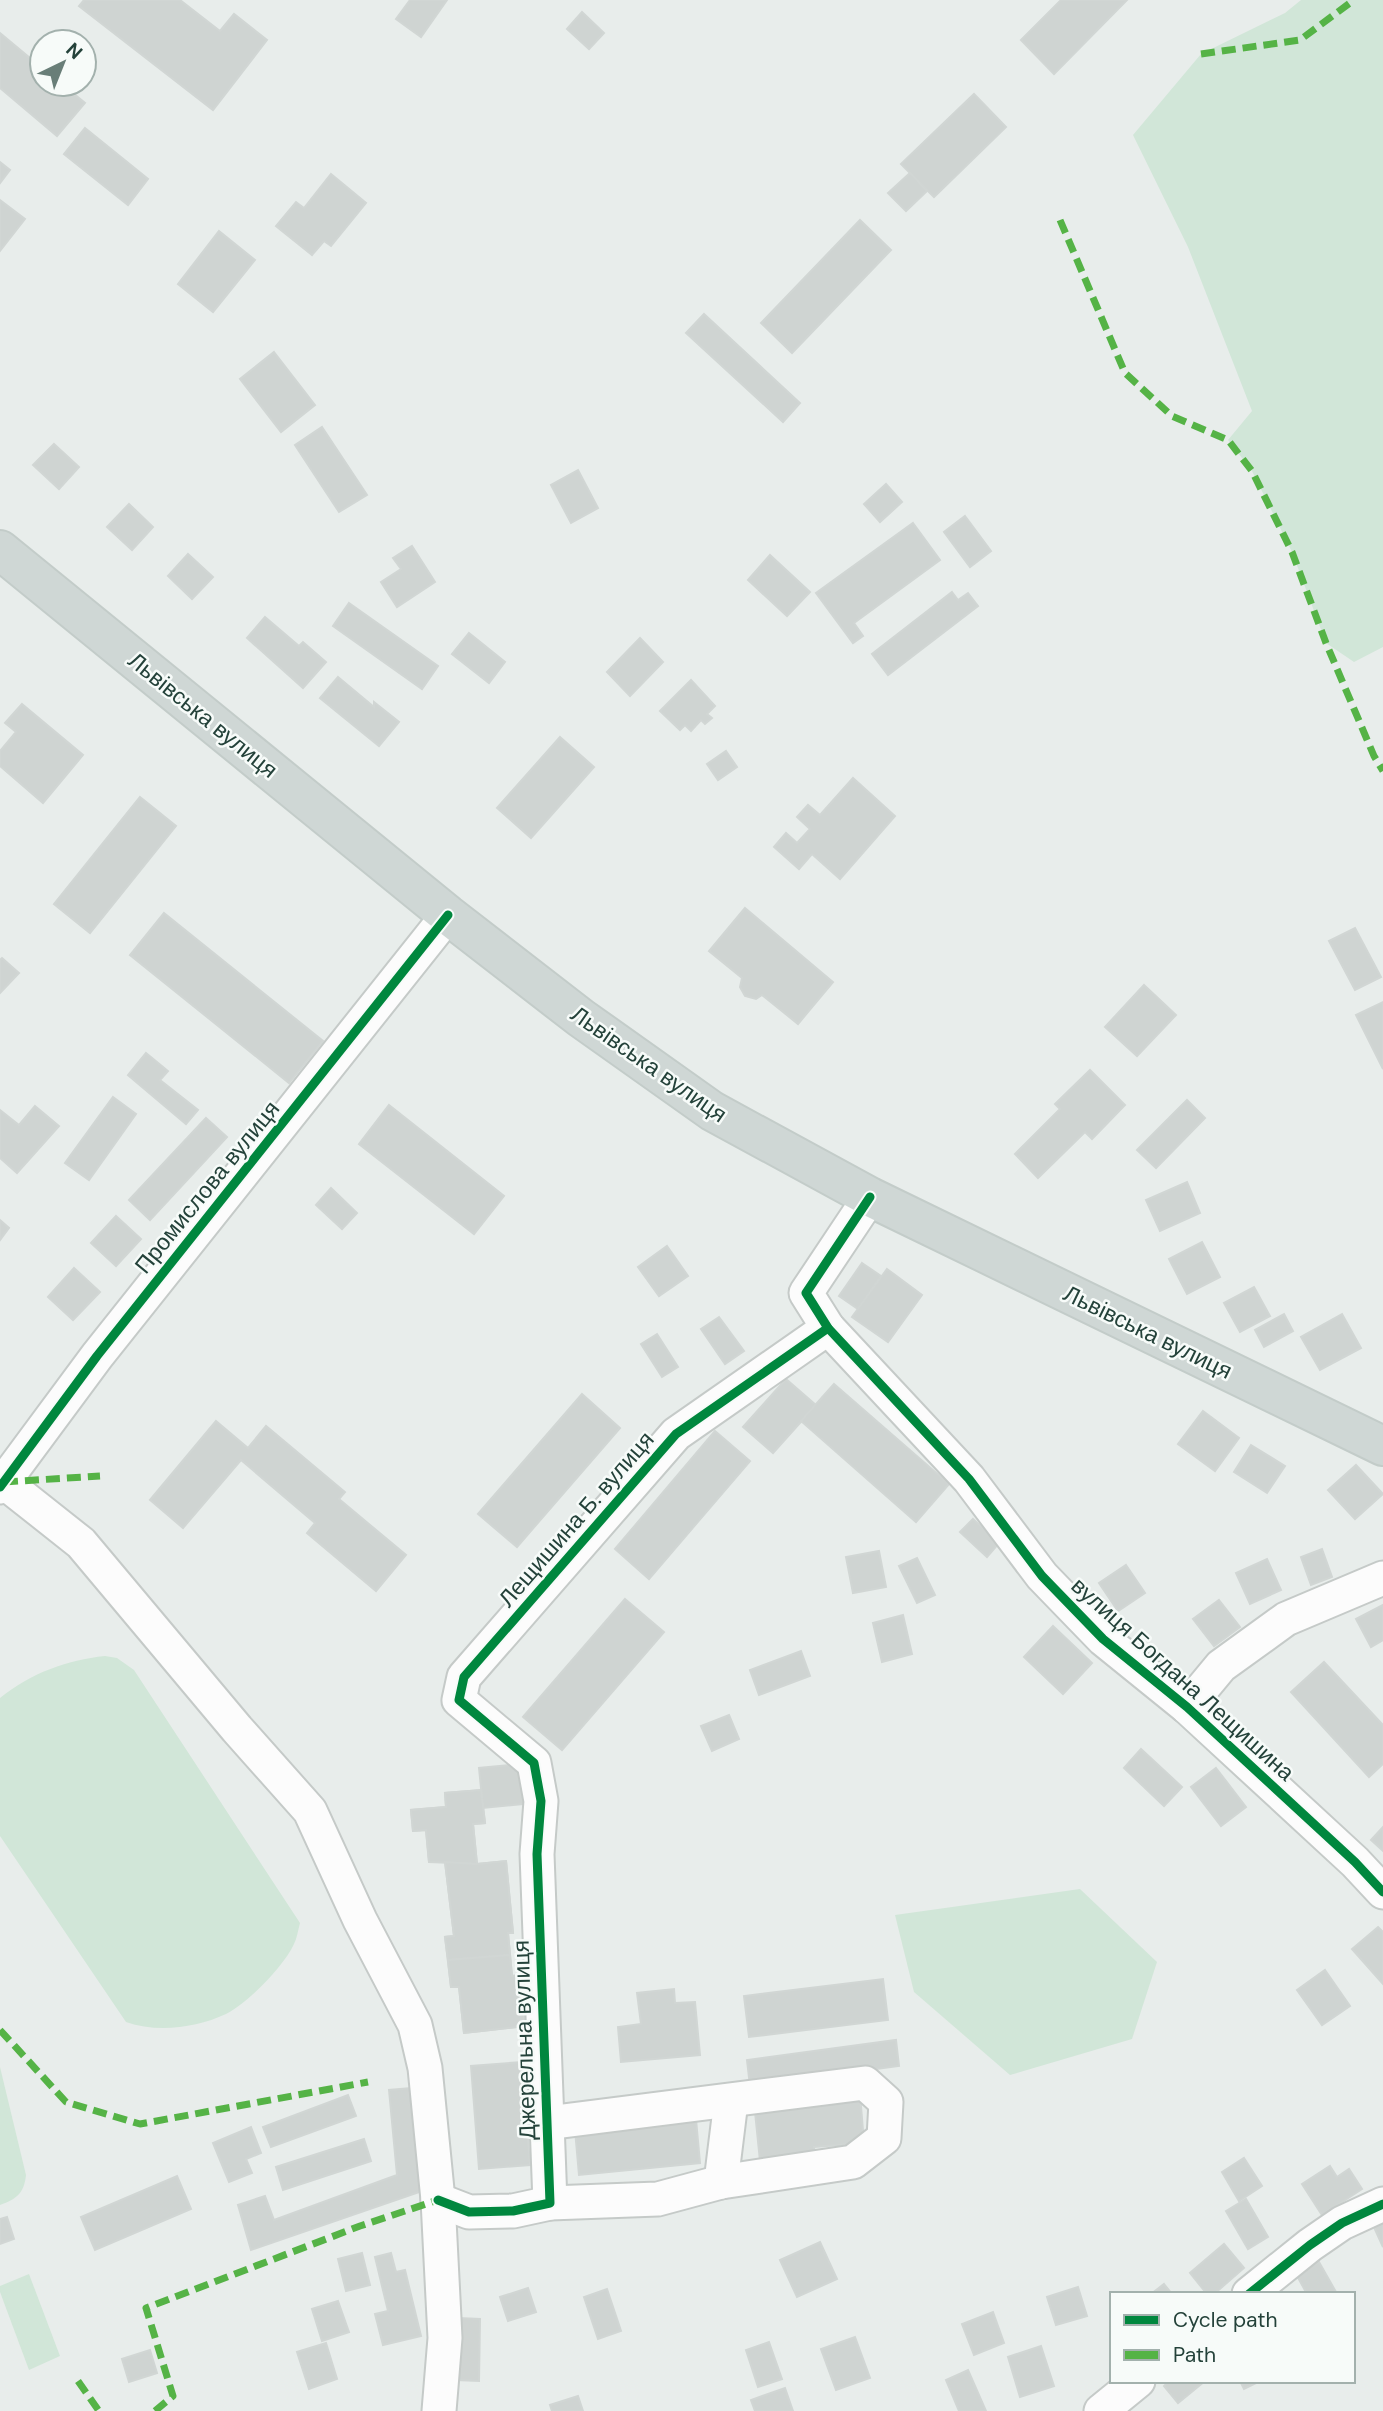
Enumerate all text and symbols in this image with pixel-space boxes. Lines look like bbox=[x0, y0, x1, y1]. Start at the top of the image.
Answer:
north arrow bbox=[28, 28, 98, 98]
text: N bbox=[61, 37, 88, 65]
street label: Львівська вулиця bbox=[122, 645, 284, 785]
street label: Львівська вулиця bbox=[565, 999, 733, 1129]
street label: Промислова вулиця bbox=[128, 1094, 286, 1280]
street label: Львівська вулиця bbox=[1059, 1278, 1237, 1386]
street label: Лещишина Б. вулиця bbox=[492, 1425, 660, 1613]
street label: вулиця Богдана Лещишина bbox=[1065, 1571, 1301, 1787]
street label: Джерельна вулиця bbox=[506, 1939, 542, 2141]
legend bbox=[1110, 2292, 1355, 2383]
text: Cycle path bbox=[1173, 2306, 1278, 2334]
text: Path bbox=[1173, 2341, 1216, 2369]

